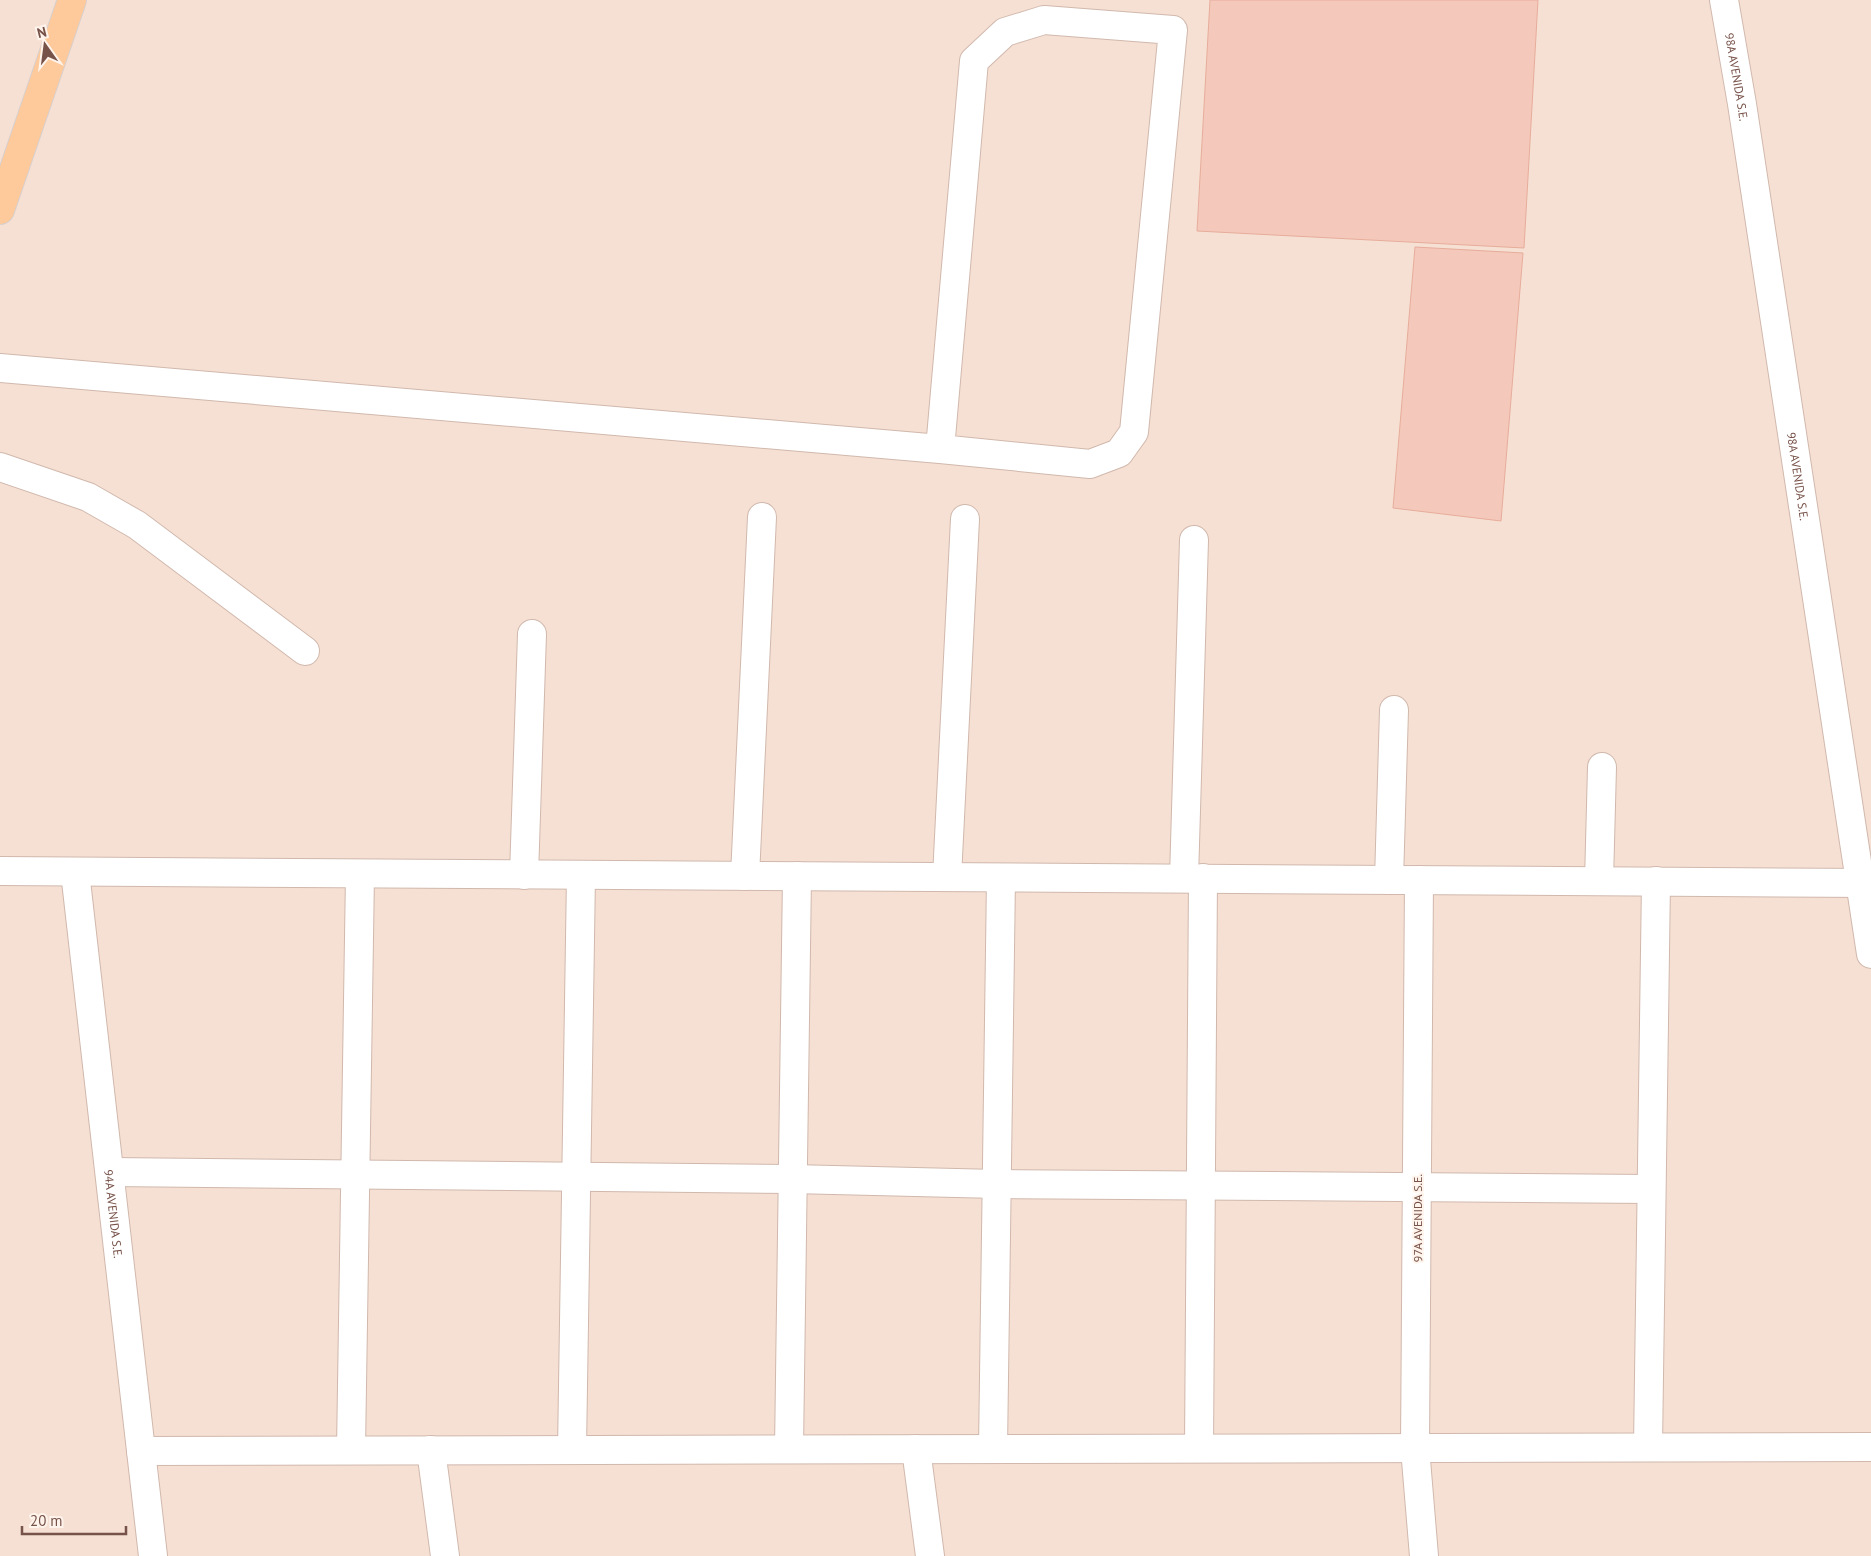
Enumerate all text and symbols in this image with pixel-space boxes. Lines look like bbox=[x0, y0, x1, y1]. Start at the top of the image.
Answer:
north arrow bbox=[20, 20, 70, 70]
text: N bbox=[35, 23, 48, 42]
street label: 98A AVENIDA S.E. bbox=[1722, 32, 1752, 122]
street label: 98A AVENIDA S.E. bbox=[1784, 431, 1813, 521]
street label: 94A AVENIDA S.E. bbox=[101, 1169, 126, 1259]
street label: 97A AVENIDA S.E. bbox=[1410, 1174, 1425, 1262]
scale bar bbox=[22, 1504, 126, 1536]
text: 20 m bbox=[30, 1511, 63, 1530]

